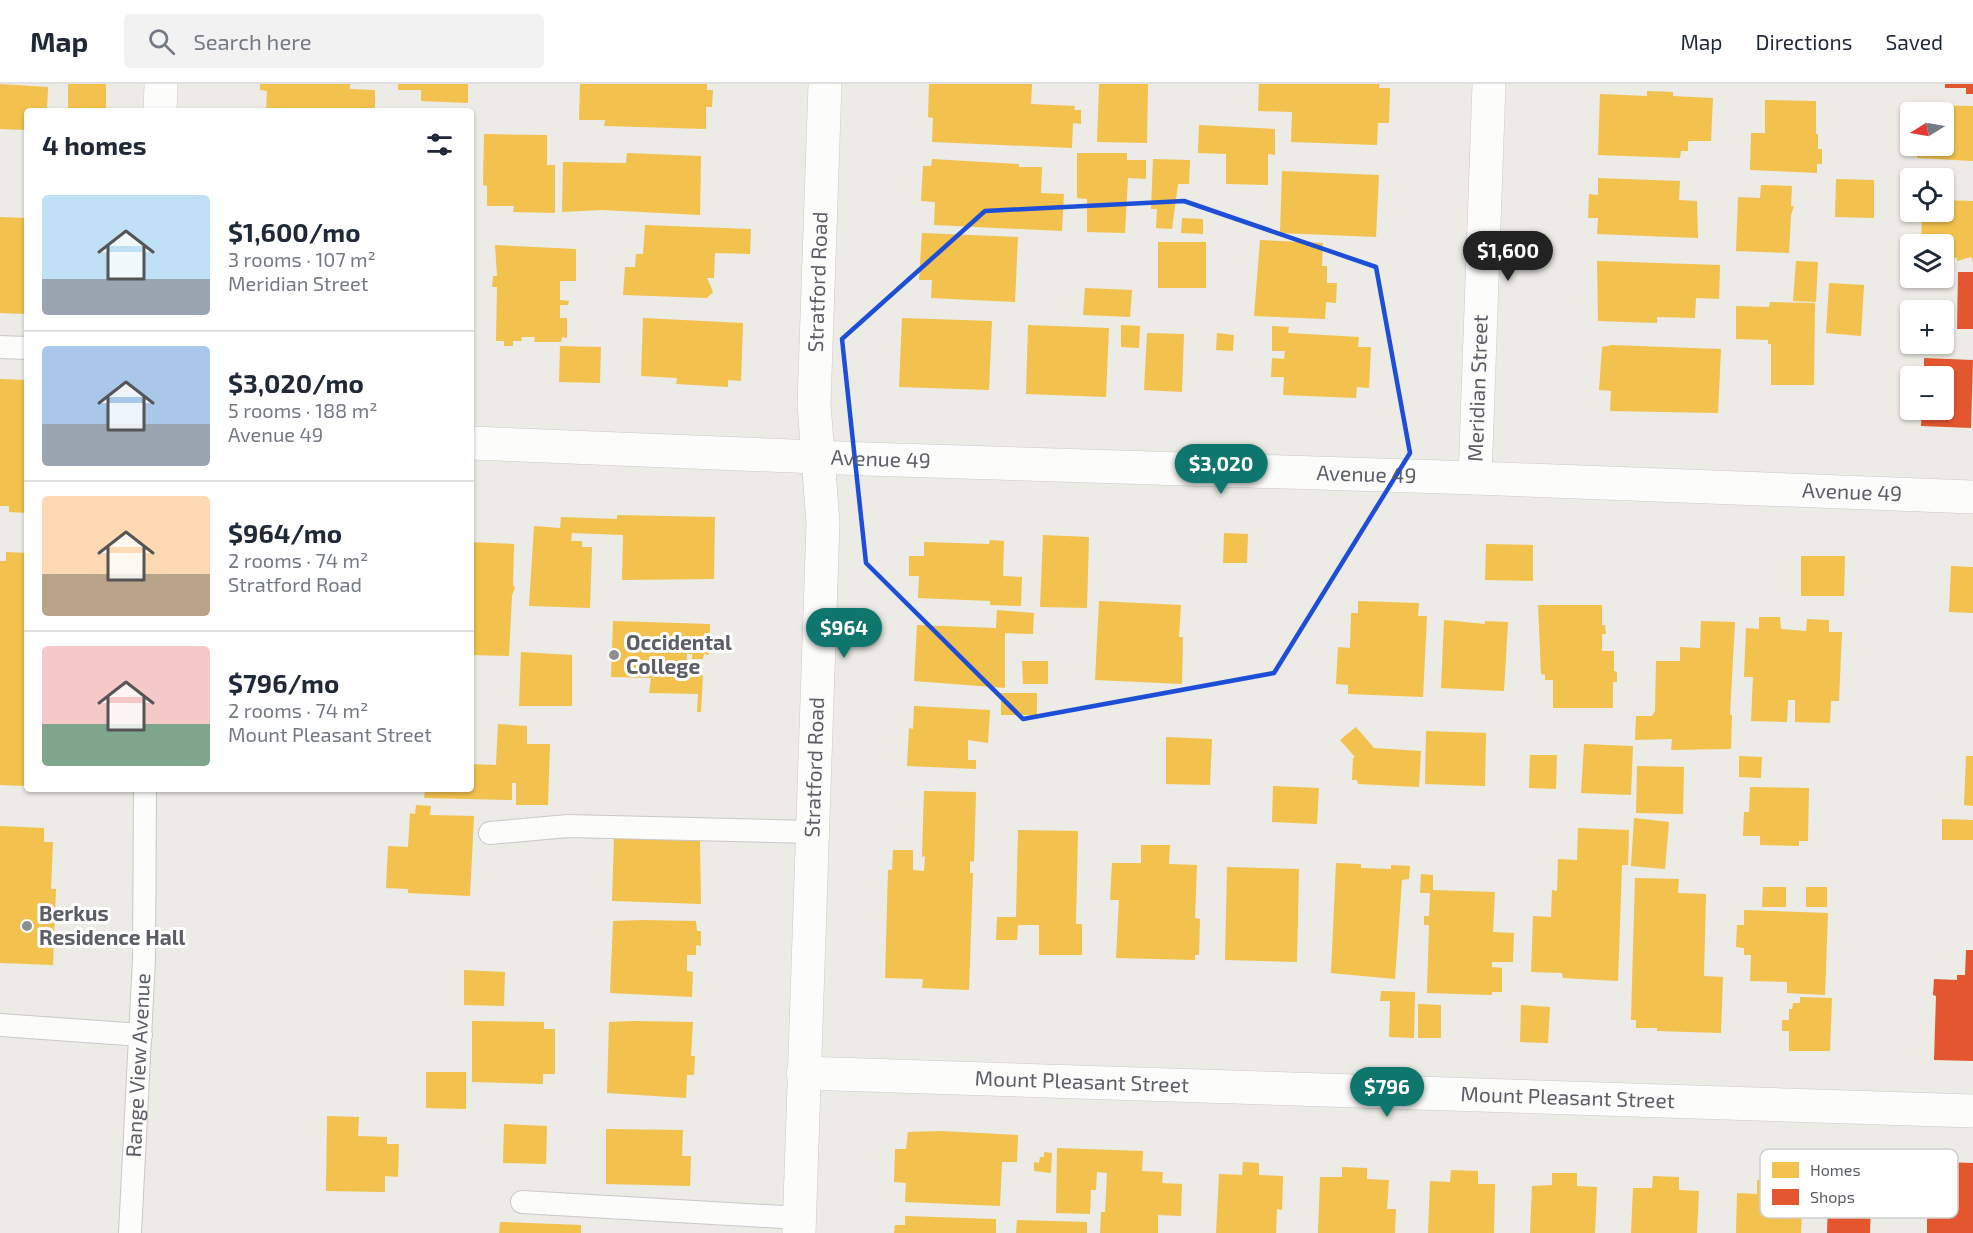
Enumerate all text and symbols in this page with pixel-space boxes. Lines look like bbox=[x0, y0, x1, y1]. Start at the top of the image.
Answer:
search box bbox=[124, 14, 544, 68]
text: Map bbox=[30, 24, 88, 58]
icon: search bbox=[145, 25, 178, 58]
text: Search here bbox=[193, 28, 312, 54]
text: Map bbox=[1680, 29, 1723, 54]
text: Directions bbox=[1756, 29, 1852, 54]
text: Saved bbox=[1885, 29, 1943, 54]
north arrow bbox=[1900, 102, 1954, 156]
map controls bbox=[1900, 102, 1954, 420]
icon: filters bbox=[423, 128, 456, 161]
text: 4 homes bbox=[42, 129, 147, 160]
button: locate bbox=[1900, 168, 1954, 222]
street label: Stratford Road bbox=[802, 211, 832, 353]
text: $1,600/mo bbox=[228, 216, 361, 247]
icon: home bbox=[90, 219, 162, 291]
pin: $1,600 bbox=[1459, 231, 1557, 282]
button: layers bbox=[1900, 234, 1954, 288]
text: $1,600 bbox=[1477, 238, 1539, 262]
text: 3 rooms · 107 m² bbox=[228, 247, 376, 271]
text: Meridian Street bbox=[228, 271, 368, 295]
button: + bbox=[1900, 300, 1954, 354]
street label: Meridian Street bbox=[1462, 314, 1492, 462]
button: − bbox=[1900, 366, 1954, 420]
text: $3,020/mo bbox=[228, 367, 364, 398]
icon: home bbox=[90, 370, 162, 442]
text: 5 rooms · 188 m² bbox=[228, 398, 377, 422]
text: Avenue 49 bbox=[228, 422, 323, 446]
street label: Avenue 49 bbox=[830, 444, 931, 472]
pin: $3,020 bbox=[1172, 444, 1270, 495]
text: $3,020 bbox=[1189, 451, 1253, 475]
street label: Avenue 49 bbox=[1316, 459, 1417, 487]
street label: Avenue 49 bbox=[1802, 476, 1903, 505]
text: $964/mo bbox=[228, 517, 342, 548]
icon: home bbox=[90, 520, 162, 592]
text: 2 rooms · 74 m² bbox=[228, 548, 368, 572]
text: Stratford Road bbox=[228, 572, 362, 596]
pin: $964 bbox=[808, 608, 880, 659]
text: $964 bbox=[820, 615, 868, 639]
place label: Occidental College bbox=[626, 629, 732, 678]
marker: Occidental College bbox=[607, 648, 621, 662]
text: $796/mo bbox=[228, 667, 339, 698]
icon: home bbox=[90, 670, 162, 742]
street label: Stratford Road bbox=[798, 696, 828, 838]
text: 2 rooms · 74 m² bbox=[228, 698, 368, 722]
text: Mount Pleasant Street bbox=[228, 722, 432, 746]
place label: Berkus Residence Hall bbox=[39, 900, 186, 949]
marker: Berkus Residence Hall bbox=[20, 919, 34, 933]
street label: Range View Avenue bbox=[120, 972, 154, 1158]
street label: Mount Pleasant Street bbox=[974, 1065, 1189, 1097]
pin: $796 bbox=[1351, 1067, 1423, 1118]
text: $796 bbox=[1364, 1074, 1410, 1098]
street label: Mount Pleasant Street bbox=[1460, 1080, 1675, 1112]
legend bbox=[1760, 1149, 1958, 1218]
text: Homes bbox=[1810, 1160, 1861, 1179]
text: Shops bbox=[1810, 1187, 1855, 1206]

